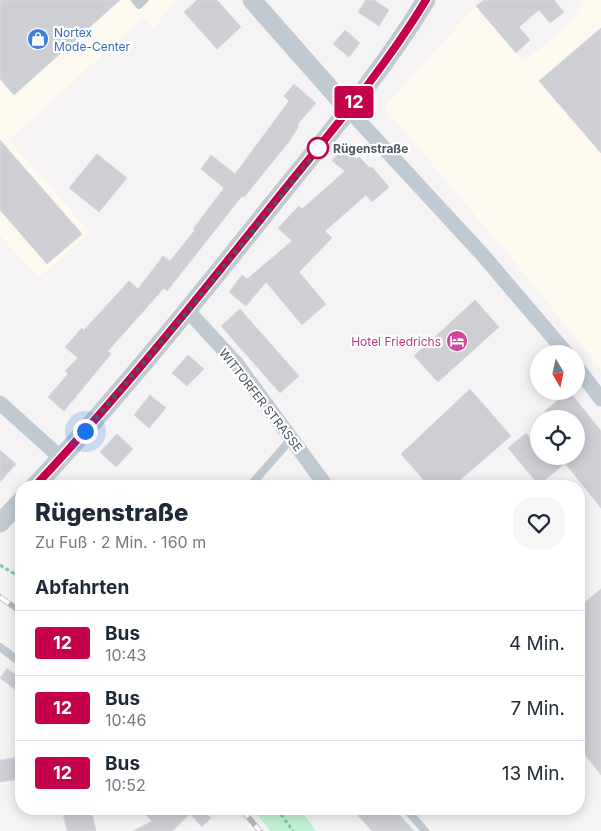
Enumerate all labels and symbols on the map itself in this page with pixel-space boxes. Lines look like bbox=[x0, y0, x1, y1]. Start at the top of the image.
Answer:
place label: Nortex Mode-Center bbox=[54, 25, 131, 54]
shop icon: Nortex Mode-Center bbox=[26, 27, 50, 51]
line badge: 12 bbox=[332, 86, 376, 118]
marker: Rügenstraße bbox=[307, 137, 329, 159]
place label: Rügenstraße bbox=[333, 141, 408, 156]
hotel icon: Hotel Friedrichs bbox=[445, 329, 469, 353]
place label: Hotel Friedrichs bbox=[351, 334, 441, 349]
north arrow bbox=[530, 345, 585, 400]
street label: WITTORFER STRASSE bbox=[216, 346, 306, 454]
your location bbox=[73, 419, 98, 444]

